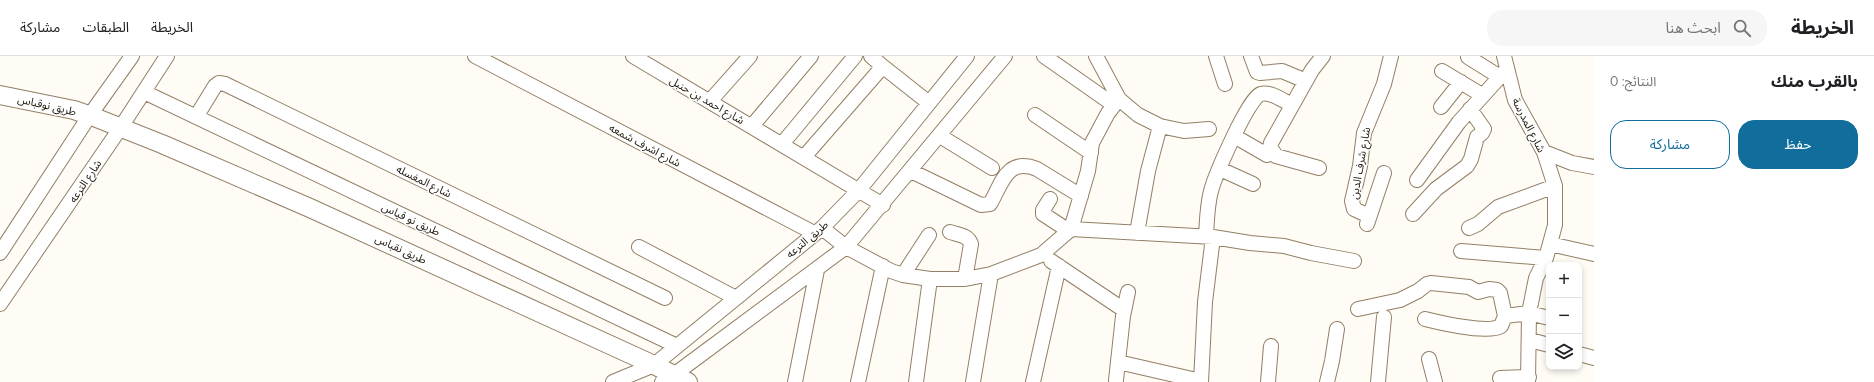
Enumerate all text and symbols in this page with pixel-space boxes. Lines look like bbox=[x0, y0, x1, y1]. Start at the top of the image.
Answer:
search box bbox=[1487, 10, 1767, 46]
text: الخريطة bbox=[1791, 16, 1854, 39]
icon: search bbox=[1731, 17, 1753, 39]
text: مشاركة bbox=[20, 19, 60, 36]
text: الطبقات bbox=[82, 19, 129, 36]
text: الخريطة bbox=[151, 19, 193, 36]
text: ابحث هنا bbox=[1666, 19, 1721, 37]
text: بالقرب منك bbox=[1771, 71, 1858, 91]
street label: شارع احمد بن حنبل bbox=[667, 74, 747, 128]
text: النتائج: 0 bbox=[1610, 74, 1656, 89]
street label: طريق نوقباس bbox=[16, 92, 77, 119]
street label: شارع المدرسة bbox=[1508, 96, 1548, 155]
button: مشاركة bbox=[1610, 120, 1730, 169]
button: حفظ bbox=[1738, 120, 1858, 169]
street label: شارع اشرف شمعه bbox=[606, 121, 683, 171]
street label: شارع شرف الدين bbox=[1348, 126, 1374, 200]
street label: شارع الترعه bbox=[66, 157, 105, 206]
street label: شارع المغسله bbox=[394, 163, 454, 201]
street label: طريق نو قياس bbox=[380, 200, 442, 239]
street label: طريق الترعه bbox=[784, 218, 831, 261]
street label: طريق نقباس bbox=[373, 232, 428, 267]
map controls bbox=[1546, 262, 1582, 370]
button: + bbox=[1546, 262, 1582, 298]
button: − bbox=[1546, 298, 1582, 334]
button: layers bbox=[1546, 334, 1582, 370]

